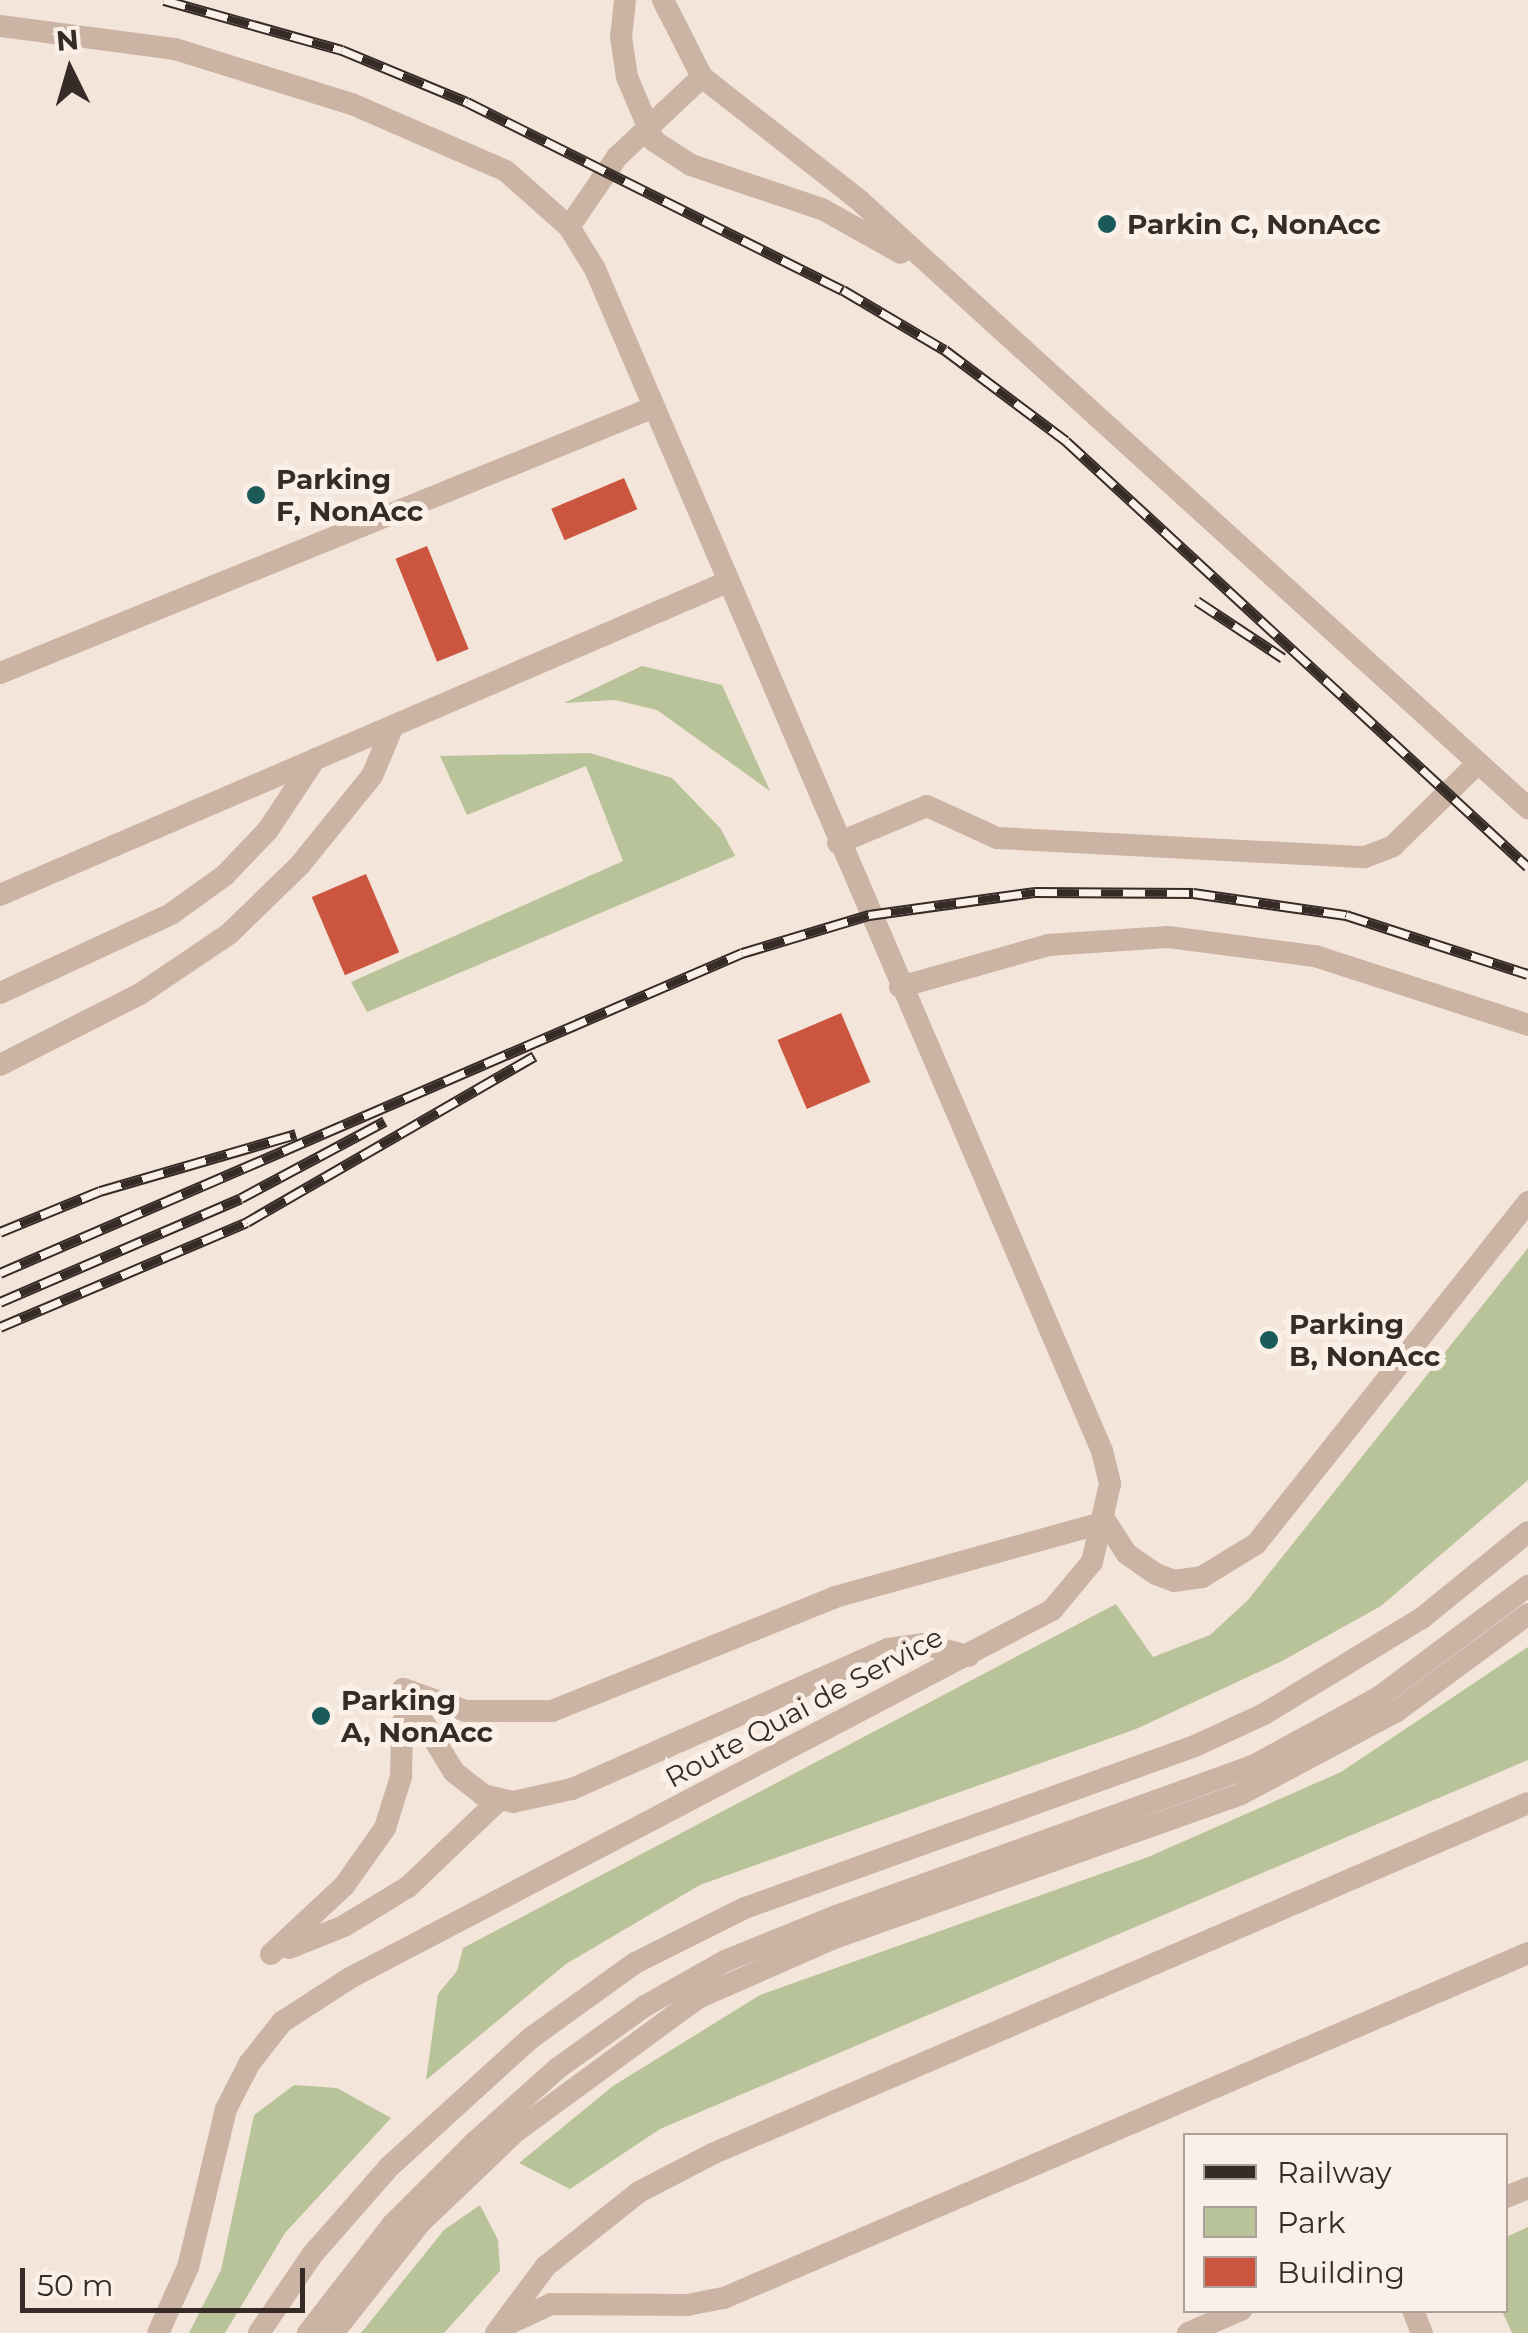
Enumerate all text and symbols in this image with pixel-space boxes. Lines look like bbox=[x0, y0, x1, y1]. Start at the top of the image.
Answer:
north arrow bbox=[20, 20, 120, 120]
text: N bbox=[55, 22, 80, 58]
place label: Parkin C, NonAcc bbox=[1127, 207, 1381, 241]
marker: Parkin C, NonAcc bbox=[1096, 213, 1118, 235]
place label: Parking F, NonAcc bbox=[276, 462, 423, 528]
marker: Parking F, NonAcc bbox=[245, 484, 267, 506]
place label: Parking B, NonAcc bbox=[1289, 1307, 1440, 1373]
marker: Parking B, NonAcc bbox=[1258, 1329, 1280, 1351]
street label: Route Quai de Service bbox=[659, 1620, 949, 1794]
place label: Parking A, NonAcc bbox=[341, 1683, 493, 1749]
marker: Parking A, NonAcc bbox=[310, 1705, 332, 1727]
legend bbox=[1183, 2133, 1508, 2313]
text: Railway bbox=[1277, 2154, 1392, 2191]
text: Park bbox=[1277, 2204, 1346, 2241]
scale bar bbox=[25, 2248, 310, 2310]
text: Building bbox=[1277, 2254, 1405, 2291]
text: 50 m bbox=[37, 2267, 114, 2304]

